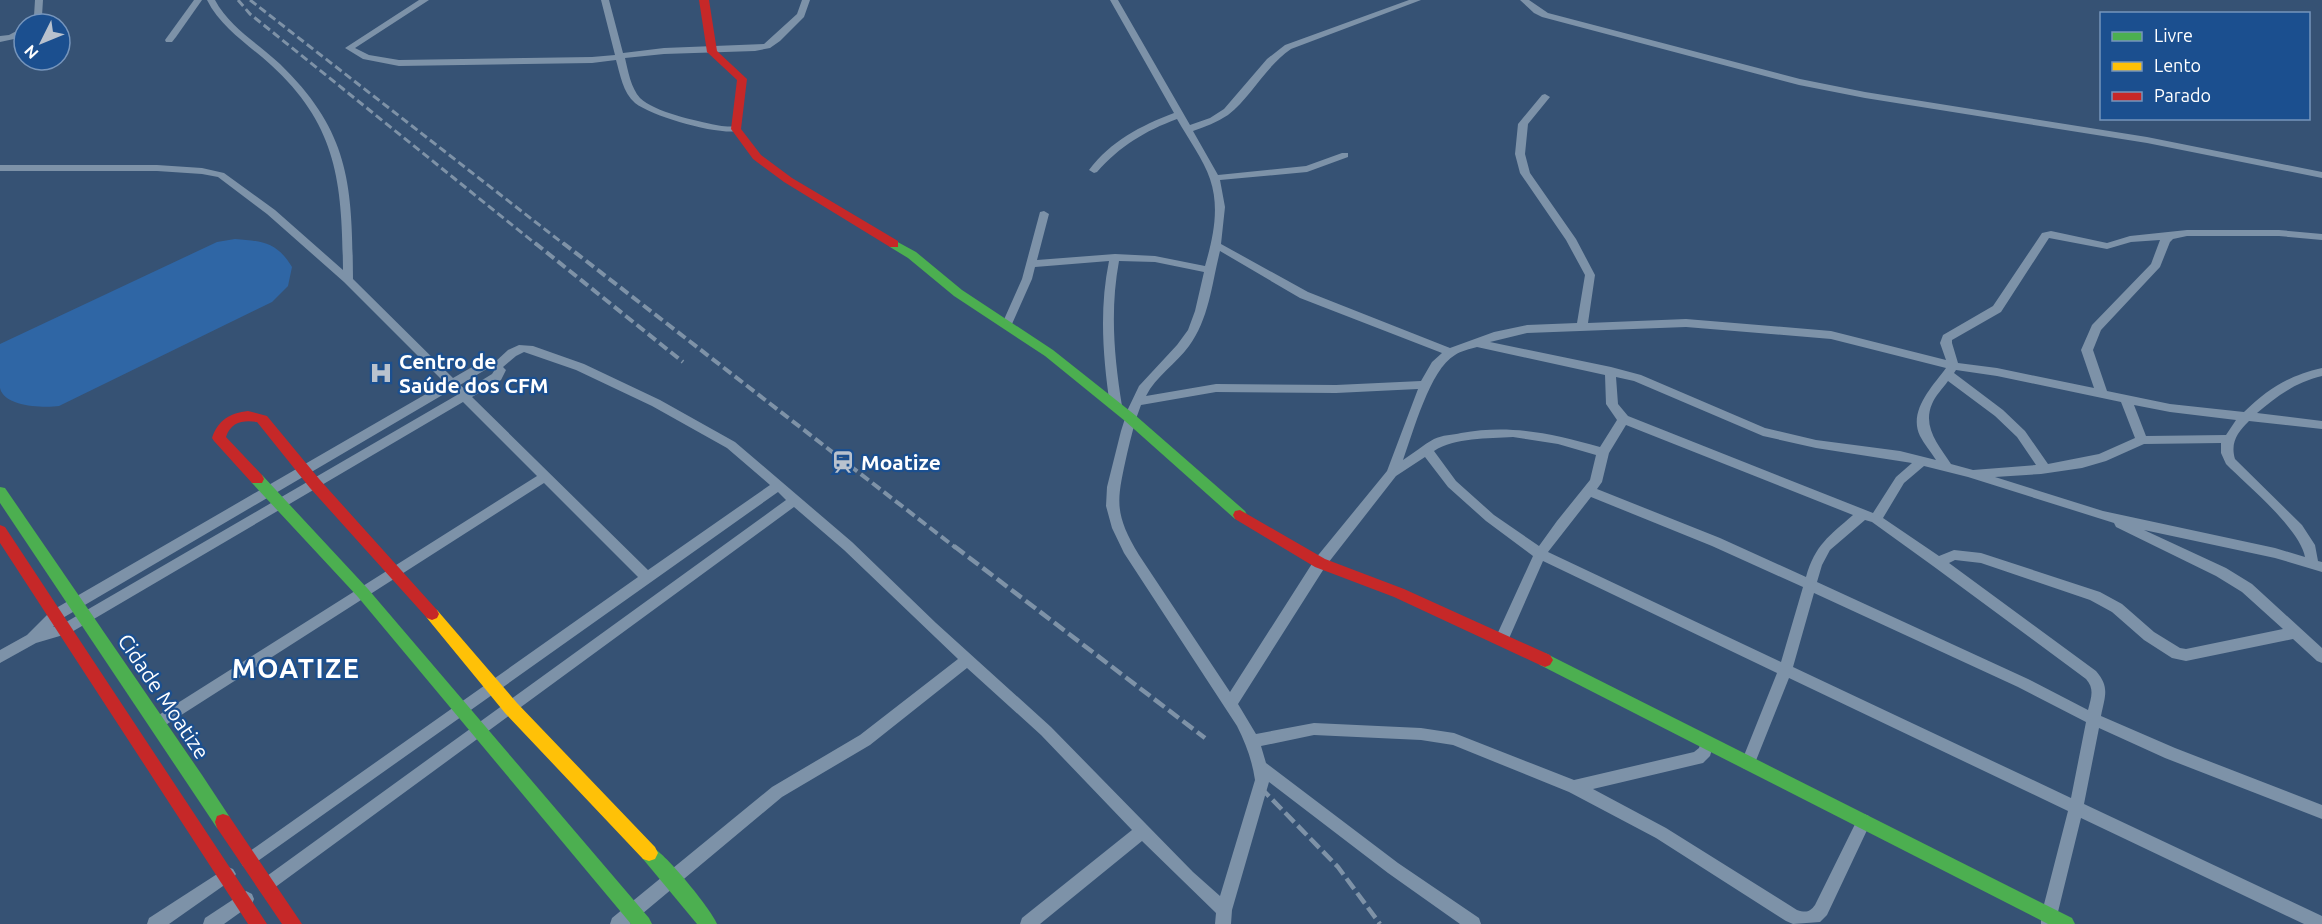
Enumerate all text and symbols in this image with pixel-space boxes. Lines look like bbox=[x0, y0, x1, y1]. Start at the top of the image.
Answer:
north arrow bbox=[12, 12, 72, 72]
legend bbox=[2100, 12, 2310, 120]
text: Livre bbox=[2154, 25, 2193, 45]
text: N bbox=[20, 42, 42, 63]
text: Lento bbox=[2154, 55, 2201, 75]
text: Parado bbox=[2154, 85, 2211, 105]
place label: Centro de Saúde dos CFM bbox=[399, 349, 548, 397]
hospital icon: Centro de Saúde dos CFM bbox=[368, 360, 394, 386]
station icon: Moatize bbox=[830, 449, 856, 475]
place label: Moatize bbox=[861, 450, 941, 474]
street label: Cidade Moatize bbox=[113, 629, 215, 763]
district label: MOATIZE bbox=[232, 653, 360, 683]

